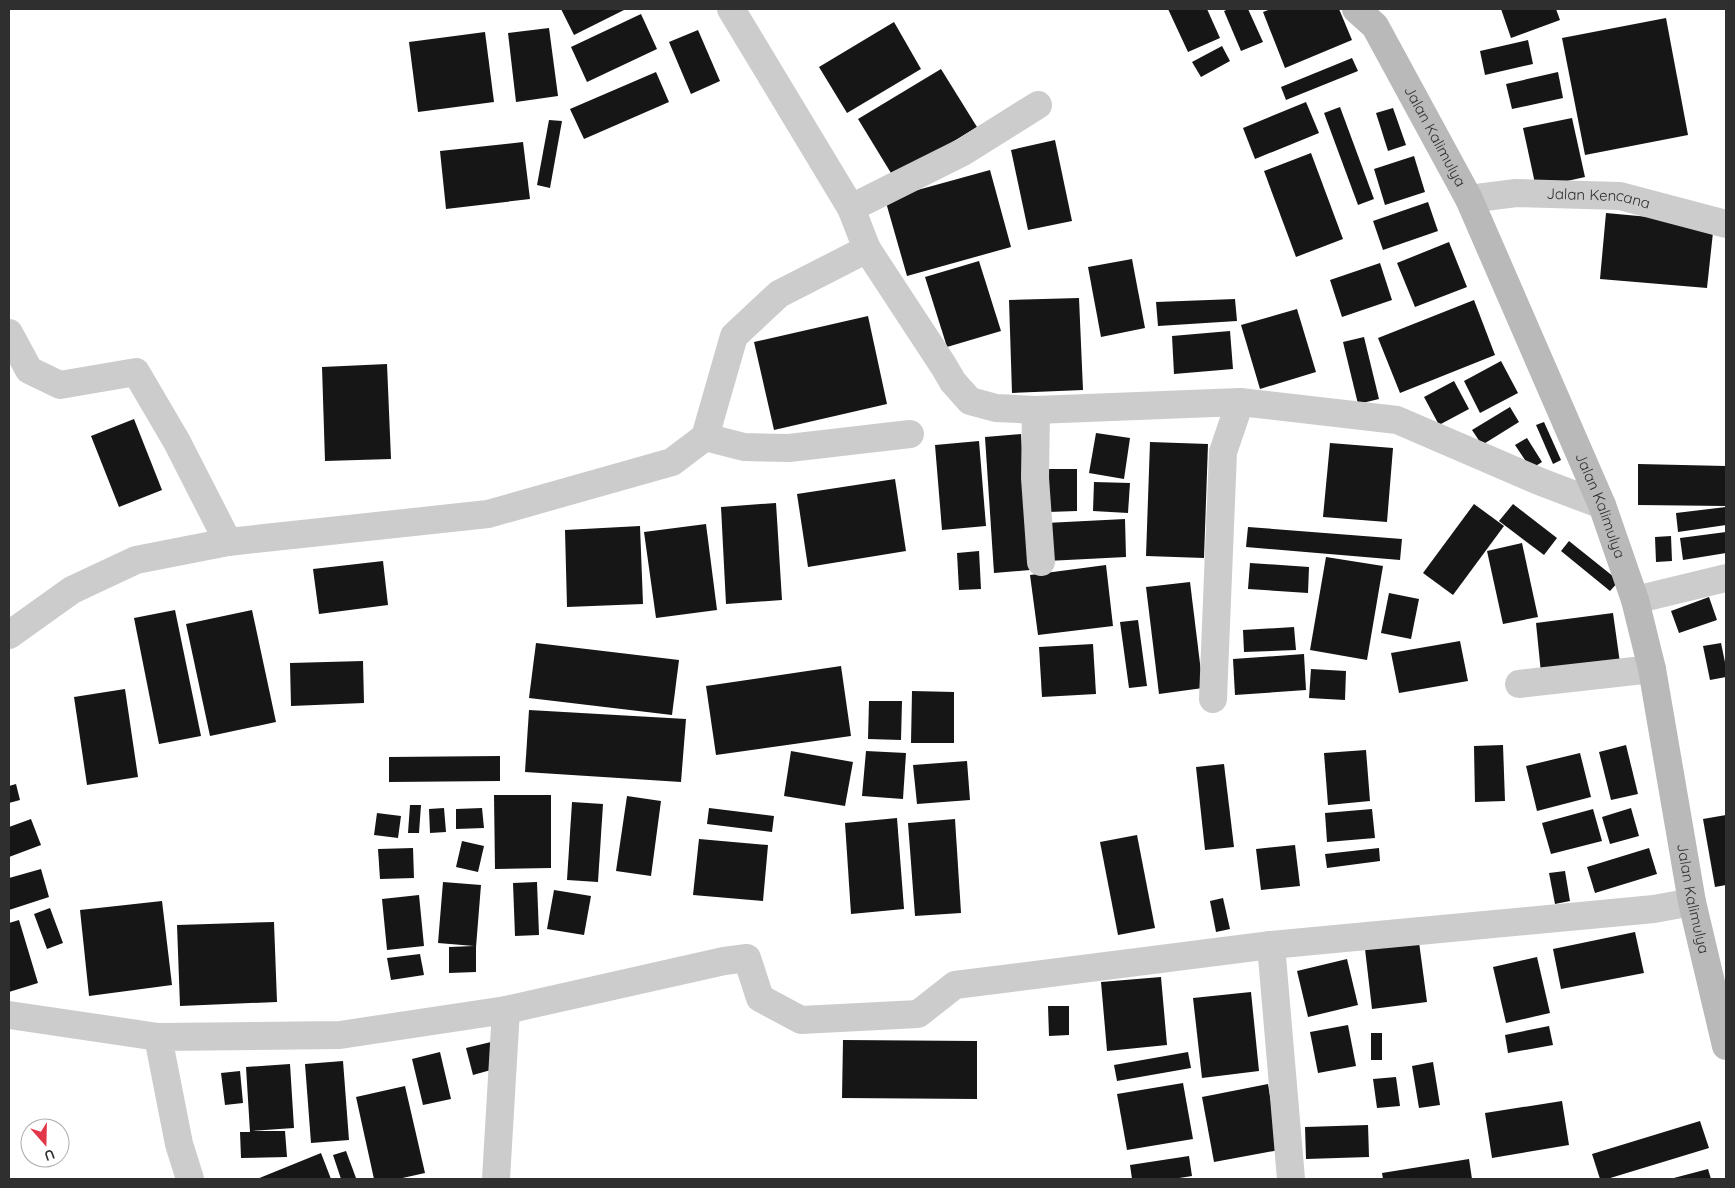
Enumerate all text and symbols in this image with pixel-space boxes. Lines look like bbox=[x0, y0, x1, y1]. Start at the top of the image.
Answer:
street label: Jalan Kalimulya bbox=[1400, 82, 1470, 190]
street label: Jalan Kencana bbox=[1546, 184, 1652, 213]
street label: Jalan Kalimulya bbox=[1571, 450, 1630, 561]
street label: Jalan Kalimulya bbox=[1673, 842, 1714, 956]
north arrow bbox=[20, 1118, 70, 1168]
text: U bbox=[42, 1145, 57, 1165]

